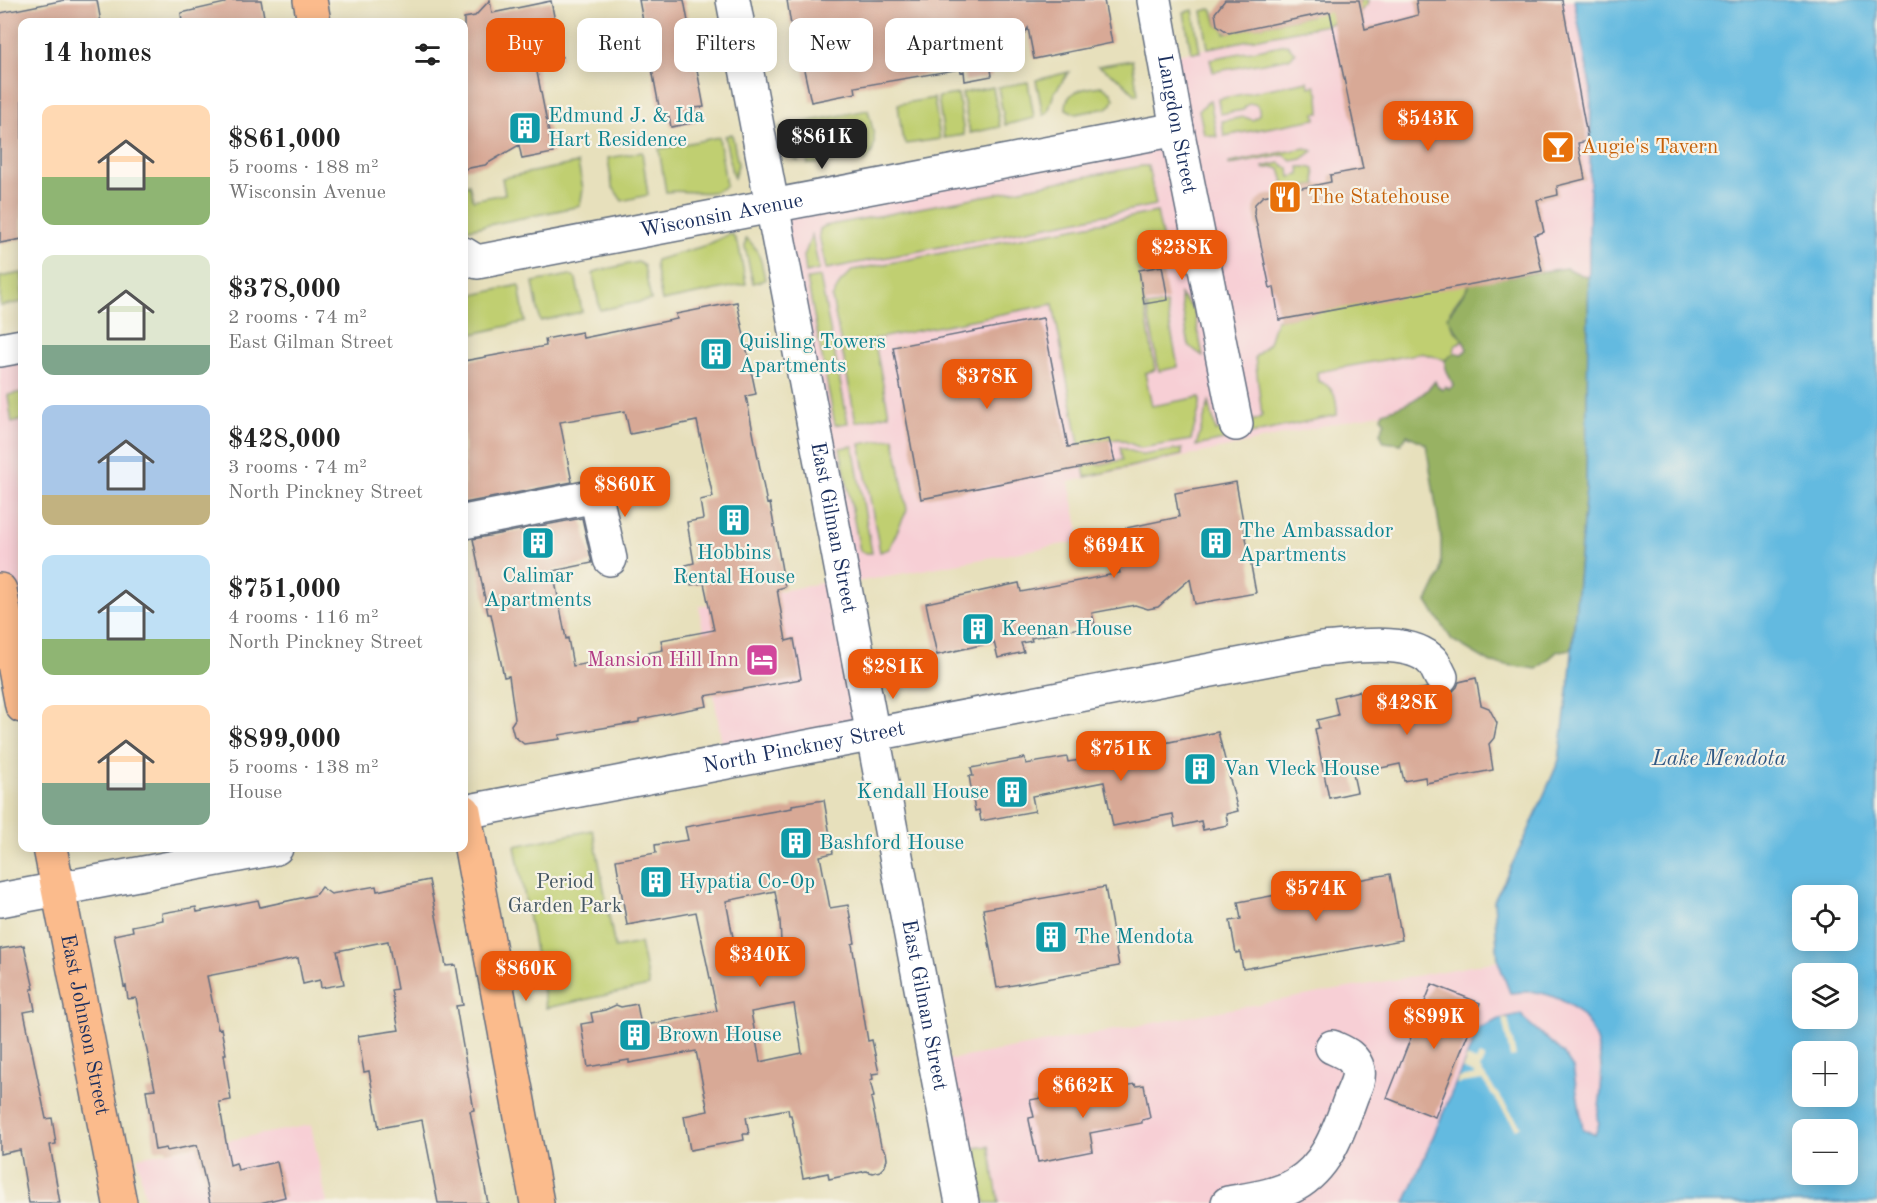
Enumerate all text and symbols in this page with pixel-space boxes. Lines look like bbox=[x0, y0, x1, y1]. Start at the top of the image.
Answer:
chip: Buy bbox=[486, 18, 565, 72]
chip: Rent bbox=[577, 18, 662, 72]
chip: Filters bbox=[674, 18, 777, 72]
chip: New bbox=[789, 18, 873, 72]
chip: Apartment bbox=[885, 18, 1025, 72]
icon: filters bbox=[411, 38, 444, 71]
text: 14 homes bbox=[42, 41, 151, 67]
street label: Langdon Street bbox=[1153, 53, 1200, 195]
pin: $543K bbox=[1386, 101, 1470, 152]
place label: Edmund J. & Ida Hart Residence bbox=[548, 106, 705, 151]
building icon: Edmund J. & Ida Hart Residence bbox=[507, 110, 543, 146]
text: $543K bbox=[1397, 110, 1459, 130]
pin: $861K bbox=[780, 119, 864, 170]
text: $861,000 bbox=[228, 127, 341, 153]
text: $861K bbox=[791, 128, 853, 148]
icon: home bbox=[90, 129, 162, 201]
bar icon: Augie's Tavern bbox=[1540, 129, 1576, 165]
place label: Augie's Tavern bbox=[1581, 137, 1718, 158]
text: 5 rooms · 188 m² bbox=[228, 158, 378, 178]
restaurant icon: The Statehouse bbox=[1267, 179, 1303, 215]
text: Wisconsin Avenue bbox=[228, 183, 386, 203]
place label: The Statehouse bbox=[1308, 187, 1450, 208]
street label: Wisconsin Avenue bbox=[638, 190, 805, 241]
pin: $238K bbox=[1140, 230, 1224, 281]
text: $238K bbox=[1151, 239, 1213, 259]
text: $378,000 bbox=[228, 277, 341, 303]
icon: home bbox=[90, 279, 162, 351]
text: 2 rooms · 74 m² bbox=[228, 308, 367, 328]
place label: Quisling Towers Apartments bbox=[739, 332, 886, 377]
text: East Gilman Street bbox=[228, 333, 393, 353]
building icon: Quisling Towers Apartments bbox=[698, 336, 734, 372]
pin: $378K bbox=[945, 359, 1029, 410]
text: $378K bbox=[956, 368, 1018, 388]
text: $428,000 bbox=[228, 427, 341, 453]
icon: home bbox=[90, 429, 162, 501]
street label: East Gilman Street bbox=[807, 440, 860, 615]
text: 3 rooms · 74 m² bbox=[228, 458, 367, 478]
pin: $860K bbox=[583, 467, 667, 518]
text: $860K bbox=[594, 476, 656, 496]
text: North Pinckney Street bbox=[228, 483, 423, 503]
building icon: Hobbins Rental House bbox=[716, 502, 752, 538]
place label: The Ambassador Apartments bbox=[1239, 521, 1394, 566]
building icon: Calimar Apartments bbox=[520, 525, 556, 561]
building icon: The Ambassador Apartments bbox=[1198, 525, 1234, 561]
pin: $694K bbox=[1072, 528, 1156, 579]
text: $694K bbox=[1083, 537, 1145, 557]
place label: Hobbins Rental House bbox=[673, 543, 795, 588]
place label: Calimar Apartments bbox=[484, 566, 592, 611]
text: $751,000 bbox=[228, 577, 341, 603]
icon: home bbox=[90, 579, 162, 651]
text: 4 rooms · 116 m² bbox=[228, 608, 378, 628]
building icon: Keenan House bbox=[960, 611, 996, 647]
place label: Keenan House bbox=[1001, 619, 1132, 640]
text: North Pinckney Street bbox=[228, 633, 423, 653]
hotel icon: Mansion Hill Inn bbox=[744, 642, 780, 678]
pin: $281K bbox=[851, 649, 935, 700]
place label: Mansion Hill Inn bbox=[587, 650, 739, 671]
text: $281K bbox=[862, 658, 924, 678]
pin: $428K bbox=[1365, 685, 1449, 736]
text: $428K bbox=[1376, 694, 1438, 714]
street label: North Pinckney Street bbox=[701, 718, 907, 777]
text: $899,000 bbox=[228, 727, 341, 753]
icon: home bbox=[90, 729, 162, 801]
pin: $751K bbox=[1079, 731, 1163, 782]
text: $751K bbox=[1090, 740, 1152, 760]
water label: Lake Mendota bbox=[1651, 748, 1787, 770]
building icon: Van Vleck House bbox=[1182, 751, 1218, 787]
text: 5 rooms · 138 m² bbox=[228, 758, 378, 778]
place label: Van Vleck House bbox=[1223, 759, 1380, 780]
building icon: Kendall House bbox=[994, 774, 1030, 810]
place label: Kendall House bbox=[857, 782, 989, 803]
text: House bbox=[228, 783, 282, 803]
building icon: Bashford House bbox=[778, 825, 814, 861]
place label: Bashford House bbox=[819, 833, 964, 854]
building icon: Hypatia Co-Op bbox=[638, 864, 674, 900]
pin: $574K bbox=[1274, 871, 1358, 922]
park label: Period Garden Park bbox=[507, 872, 623, 917]
place label: Hypatia Co-Op bbox=[679, 872, 815, 893]
text: $574K bbox=[1285, 880, 1347, 900]
map controls bbox=[1792, 885, 1858, 1185]
button: locate bbox=[1792, 885, 1858, 951]
street label: East Gilman Street bbox=[898, 918, 951, 1092]
building icon: The Mendota bbox=[1033, 919, 1069, 955]
place label: The Mendota bbox=[1074, 927, 1194, 948]
street label: East Johnson Street bbox=[57, 932, 113, 1117]
pin: $340K bbox=[718, 937, 802, 988]
text: $340K bbox=[729, 946, 791, 966]
pin: $860K bbox=[484, 951, 568, 1002]
text: $860K bbox=[495, 960, 557, 980]
button: layers bbox=[1792, 963, 1858, 1029]
pin: $899K bbox=[1392, 999, 1476, 1050]
text: $899K bbox=[1403, 1008, 1465, 1028]
building icon: Brown House bbox=[617, 1017, 653, 1053]
place label: Brown House bbox=[658, 1025, 782, 1046]
button: + bbox=[1792, 1041, 1858, 1107]
pin: $662K bbox=[1041, 1068, 1125, 1119]
text: $662K bbox=[1052, 1077, 1114, 1097]
button: − bbox=[1792, 1119, 1858, 1185]

